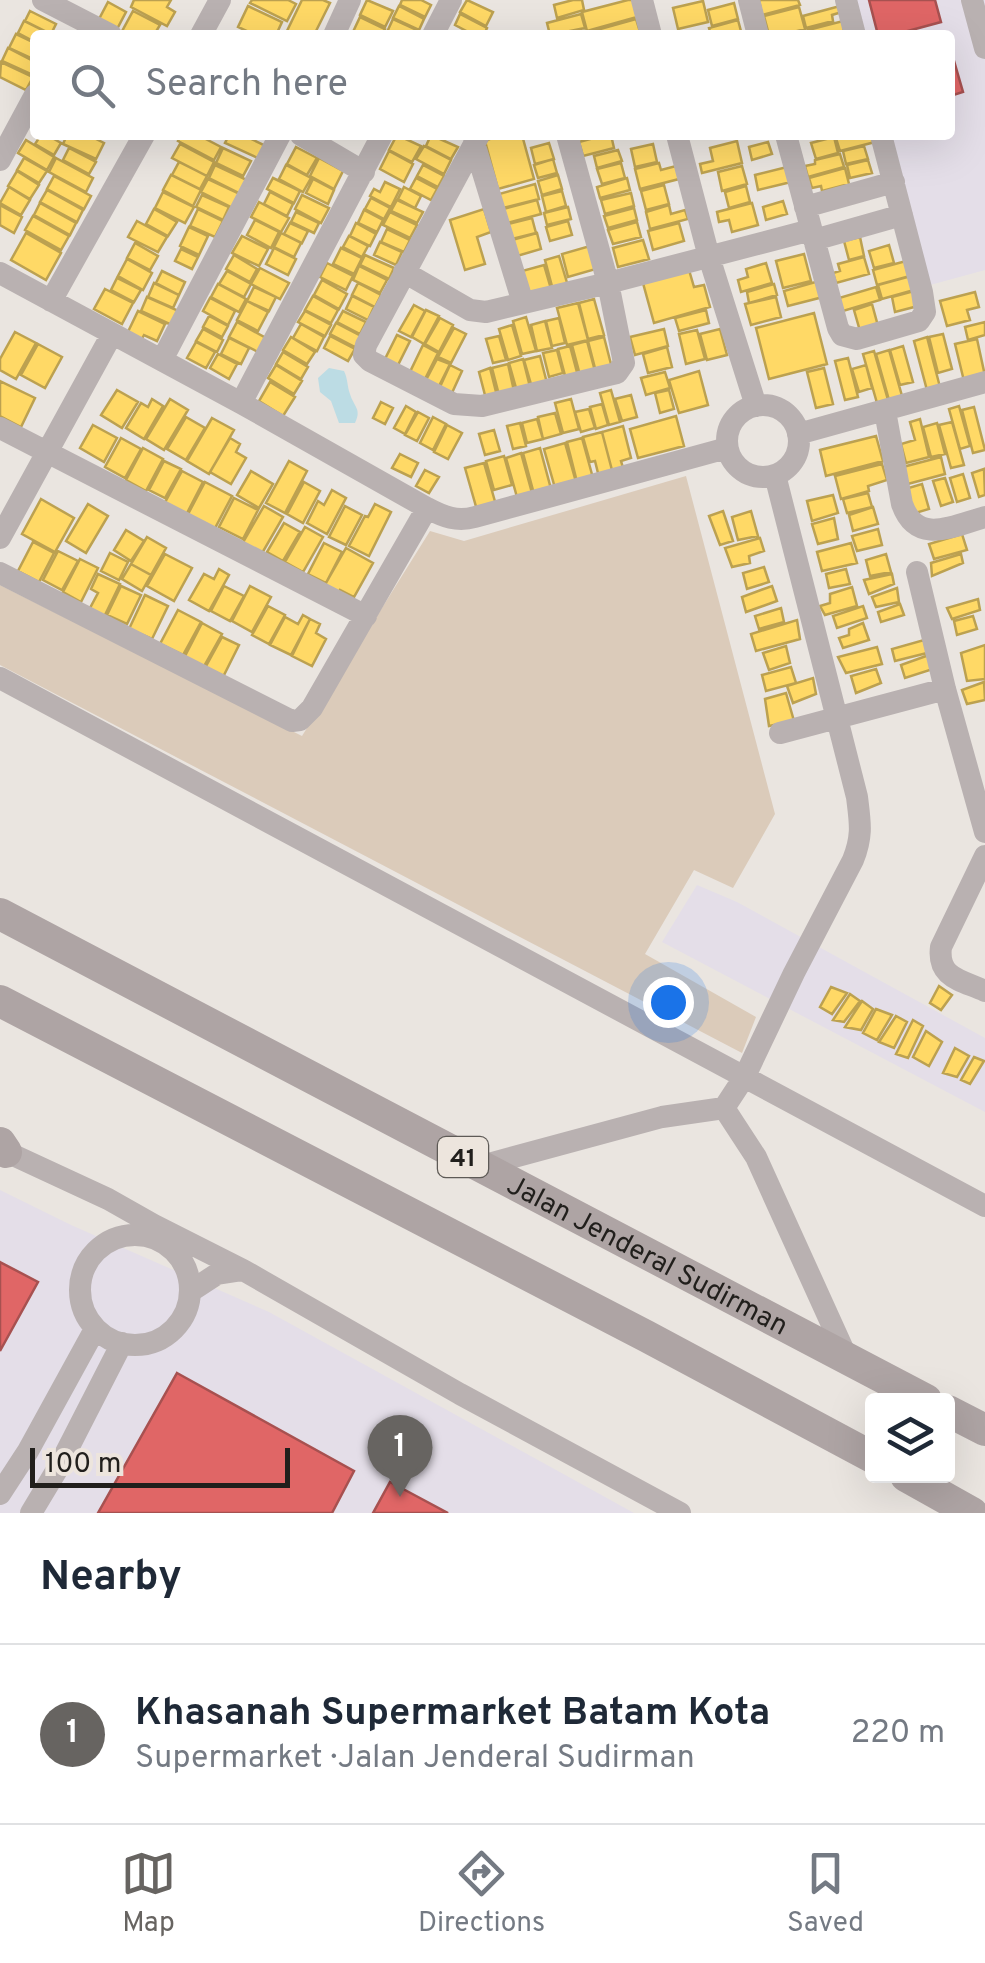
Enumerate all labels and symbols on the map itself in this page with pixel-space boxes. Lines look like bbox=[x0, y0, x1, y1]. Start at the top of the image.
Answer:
your location bbox=[643, 977, 694, 1028]
road number: 41 bbox=[438, 1137, 488, 1177]
street label: Jalan Jenderal Sudirman bbox=[500, 1168, 794, 1345]
pin: 1 bbox=[368, 1414, 432, 1497]
scale bar bbox=[30, 1443, 290, 1488]

